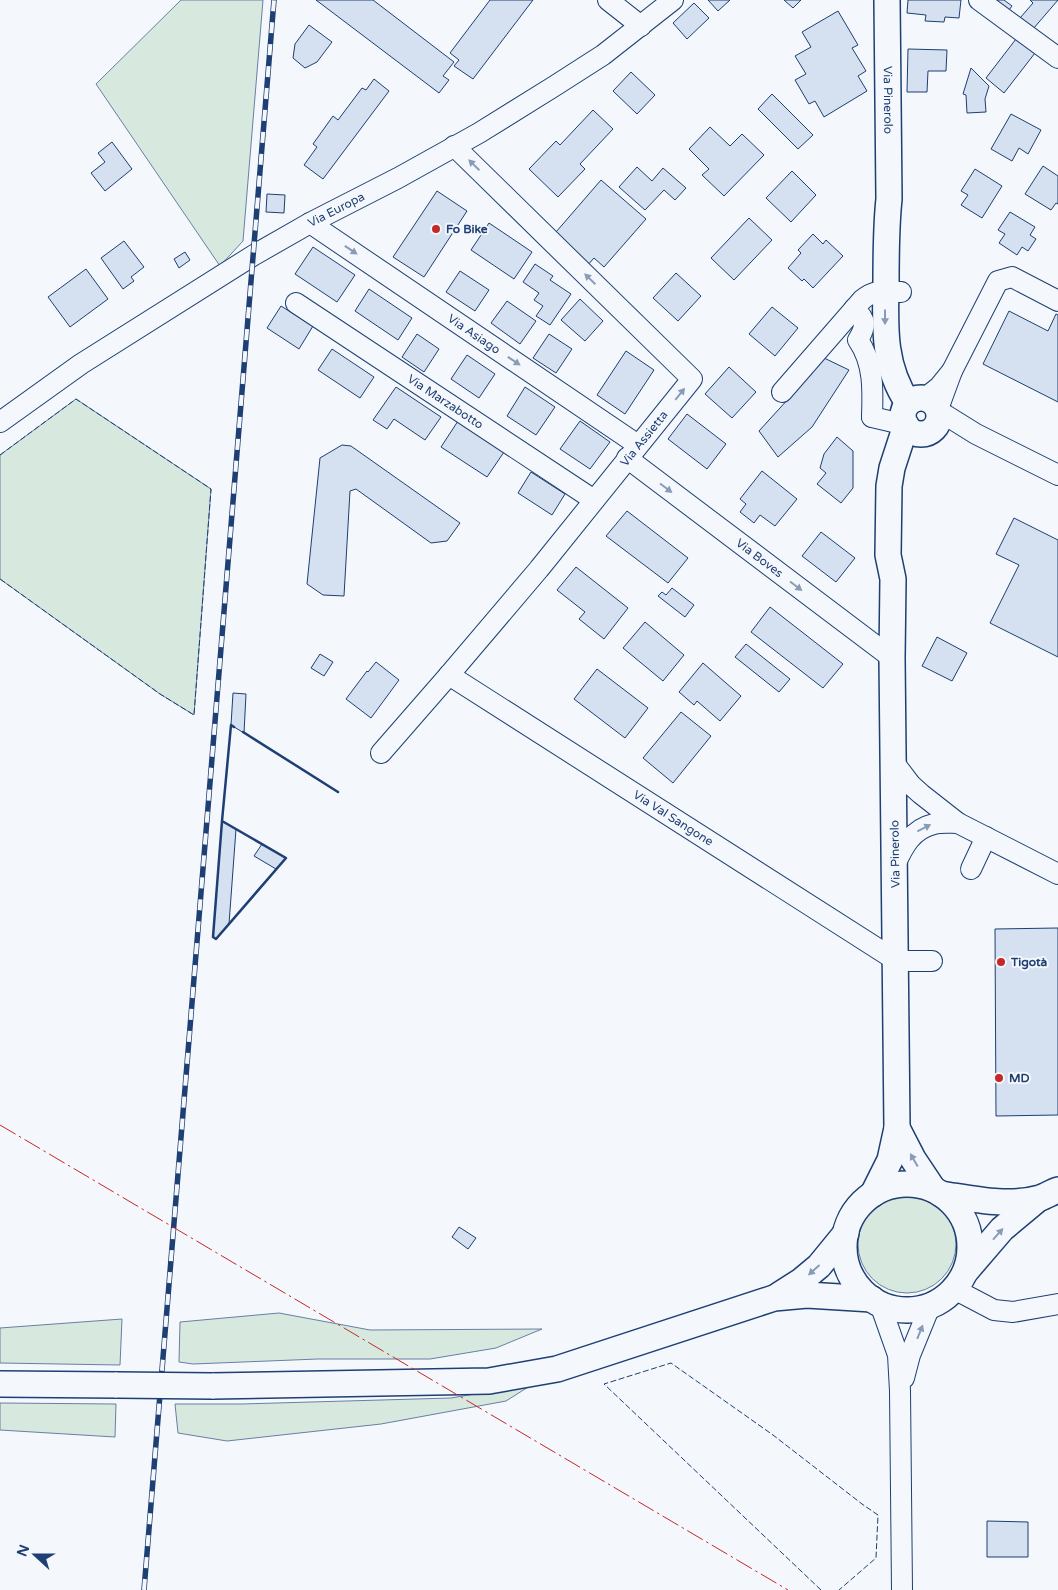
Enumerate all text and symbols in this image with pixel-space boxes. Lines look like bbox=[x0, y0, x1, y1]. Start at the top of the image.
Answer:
street label: Via Pinerolo bbox=[881, 66, 895, 134]
one-way arrow bbox=[468, 159, 480, 171]
street label: Via Europa bbox=[305, 189, 367, 230]
place label: Fo Bike bbox=[446, 222, 488, 236]
marker: Fo Bike bbox=[430, 223, 442, 235]
one-way arrow bbox=[344, 245, 357, 255]
one-way arrow bbox=[584, 273, 596, 285]
one-way arrow bbox=[881, 310, 889, 326]
street label: Via Asiago bbox=[445, 311, 503, 357]
one-way arrow bbox=[507, 356, 521, 366]
street label: Via Marzabotto bbox=[405, 372, 486, 432]
one-way arrow bbox=[674, 388, 685, 401]
street label: Via Assietta bbox=[617, 408, 671, 469]
one-way arrow bbox=[659, 482, 672, 493]
street label: Via Boves bbox=[733, 536, 786, 580]
one-way arrow bbox=[789, 580, 802, 591]
street label: Via Val Sangone bbox=[631, 787, 716, 849]
street label: Via Pinerolo bbox=[887, 820, 903, 888]
one-way arrow bbox=[917, 824, 931, 832]
place label: Tigotà bbox=[1010, 955, 1048, 970]
marker: Tigotà bbox=[995, 956, 1007, 968]
place label: MD bbox=[1009, 1071, 1030, 1085]
marker: MD bbox=[993, 1072, 1005, 1084]
one-way arrow bbox=[909, 1153, 918, 1166]
one-way arrow bbox=[992, 1227, 1003, 1240]
one-way arrow bbox=[809, 1264, 821, 1276]
one-way arrow bbox=[916, 1325, 924, 1339]
north arrow bbox=[10, 1530, 60, 1580]
text: N bbox=[13, 1542, 33, 1559]

